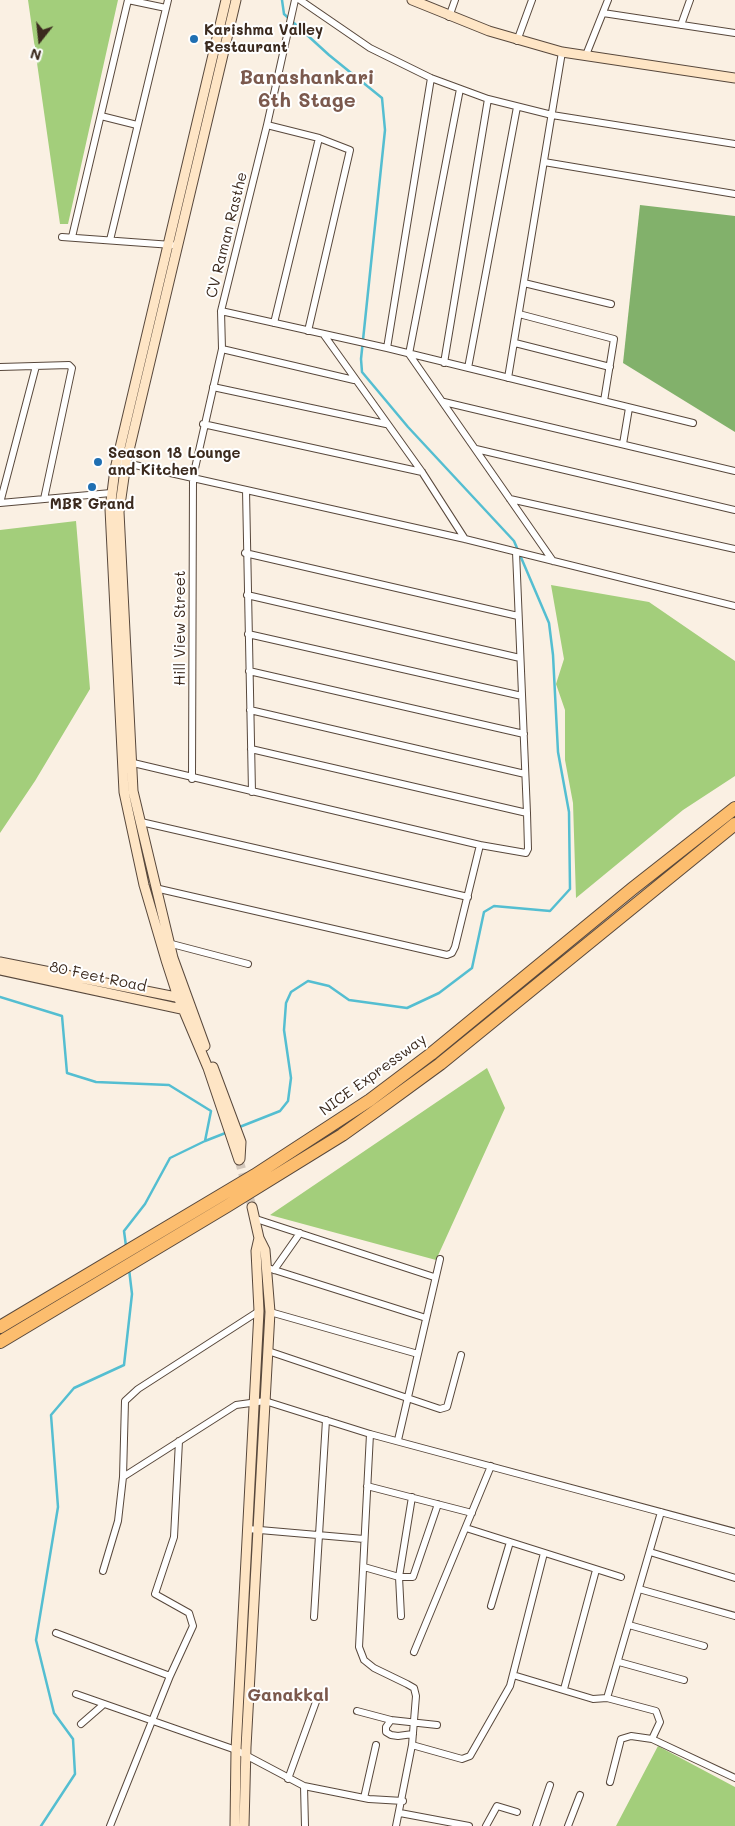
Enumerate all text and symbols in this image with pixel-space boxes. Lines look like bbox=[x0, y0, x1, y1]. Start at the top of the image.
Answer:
north arrow bbox=[15, 15, 65, 65]
place label: Karishma Valley Restaurant bbox=[204, 21, 323, 56]
marker: Karishma Valley Restaurant bbox=[188, 33, 200, 45]
text: N bbox=[28, 44, 43, 66]
district label: Banashankari 6th Stage bbox=[239, 66, 375, 113]
street label: CV Raman Rasthe bbox=[203, 170, 251, 300]
place label: Season 18 Lounge and Kitchen bbox=[108, 444, 240, 479]
marker: Season 18 Lounge and Kitchen bbox=[92, 456, 104, 468]
marker: MBR Grand bbox=[86, 481, 98, 493]
place label: MBR Grand bbox=[50, 495, 134, 513]
street label: Hill View Street bbox=[171, 570, 189, 686]
street label: 80 Feet Road bbox=[48, 958, 148, 996]
street label: NICE Expressway bbox=[316, 1030, 430, 1120]
district label: Ganakkal bbox=[247, 1684, 329, 1706]

